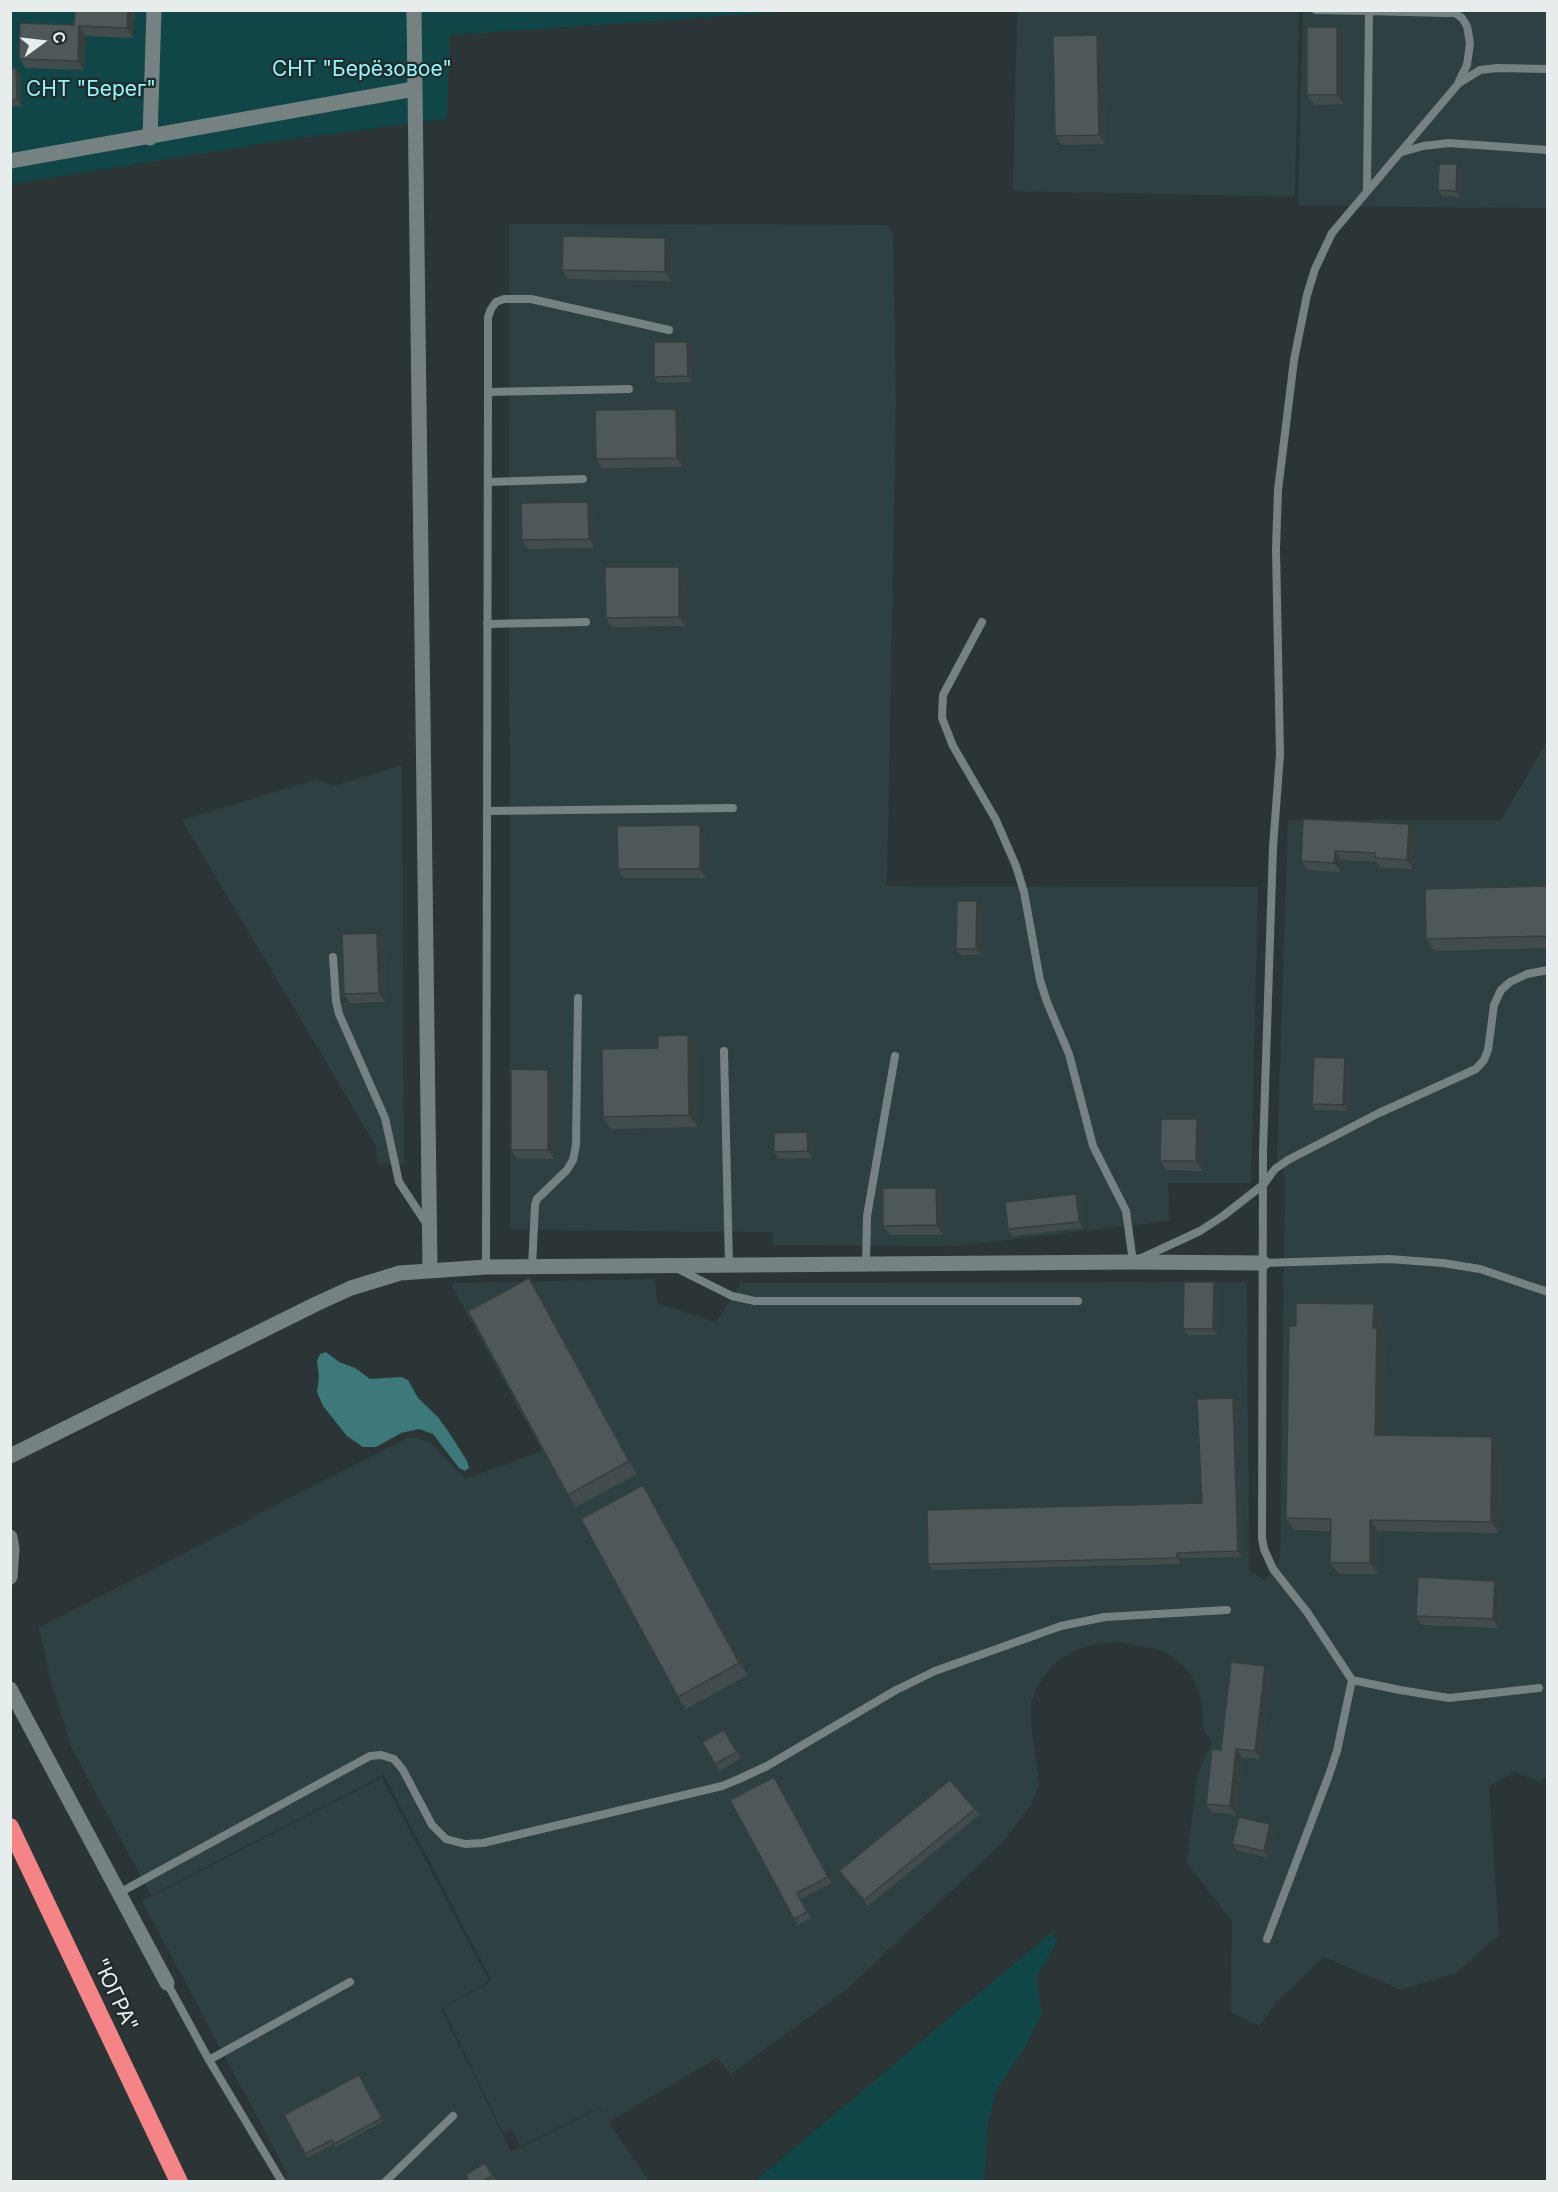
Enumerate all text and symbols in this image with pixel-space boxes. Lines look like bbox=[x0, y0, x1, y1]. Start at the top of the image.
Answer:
north arrow bbox=[12, 12, 72, 72]
text: С bbox=[48, 29, 71, 46]
park label: СНТ "Берёзовое" bbox=[272, 57, 452, 83]
park label: СНТ "Берег" bbox=[26, 77, 156, 103]
street label: "ЮГРА" bbox=[87, 1954, 143, 2036]

